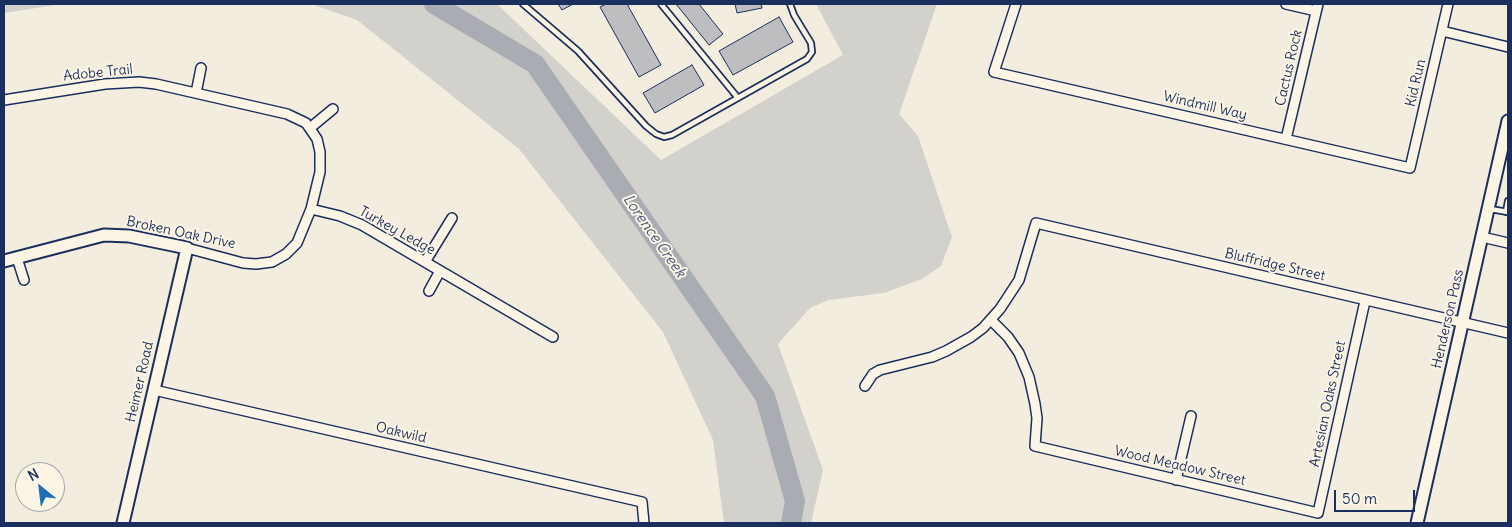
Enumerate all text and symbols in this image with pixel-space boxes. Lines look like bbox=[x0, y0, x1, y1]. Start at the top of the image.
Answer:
street label: Cactus Rock bbox=[1272, 28, 1306, 108]
street label: Kid Run bbox=[1402, 58, 1430, 108]
street label: Adobe Trail bbox=[62, 61, 134, 85]
street label: Windmill Way bbox=[1162, 88, 1248, 124]
water label: Lorence Creek bbox=[619, 191, 689, 281]
street label: Turkey Ledge bbox=[356, 203, 438, 259]
street label: Broken Oak Drive bbox=[125, 213, 237, 253]
street label: Bluffridge Street bbox=[1223, 245, 1327, 285]
street label: Henderson Pass bbox=[1428, 268, 1468, 370]
street label: Artesian Oaks Street bbox=[1306, 339, 1350, 469]
street label: Heimer Road bbox=[123, 340, 157, 424]
street label: Oakwild bbox=[374, 419, 428, 447]
street label: Wood Meadow Street bbox=[1113, 443, 1247, 489]
north arrow bbox=[15, 462, 65, 512]
text: N bbox=[25, 465, 42, 485]
scale bar bbox=[1337, 480, 1418, 512]
text: 50 m bbox=[1342, 489, 1377, 508]

